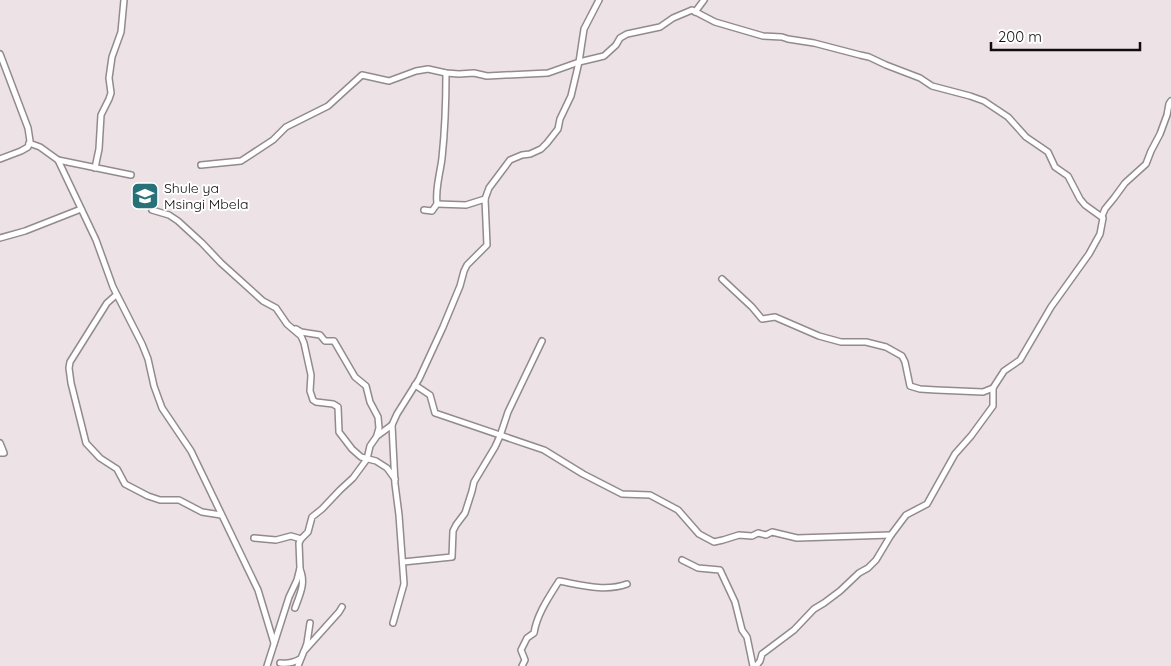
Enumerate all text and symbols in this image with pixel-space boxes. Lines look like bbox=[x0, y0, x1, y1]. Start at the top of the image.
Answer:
scale bar bbox=[991, 20, 1140, 52]
text: 200 m bbox=[998, 27, 1042, 46]
place label: Shule ya Msingi Mbela bbox=[164, 179, 248, 213]
school or university icon: Shule ya Msingi Mbela bbox=[130, 181, 160, 211]

